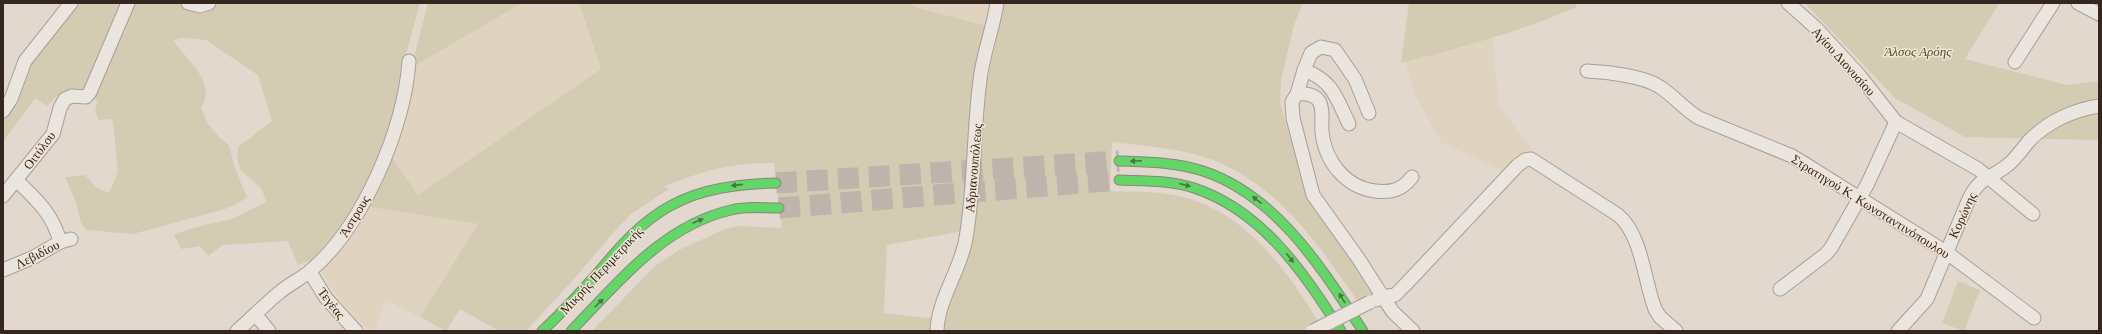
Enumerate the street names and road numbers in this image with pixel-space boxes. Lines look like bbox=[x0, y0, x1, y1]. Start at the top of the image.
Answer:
street label: Αγίου Διονυσίου bbox=[1809, 24, 1878, 99]
street label: Αδριανουπόλεως bbox=[962, 122, 985, 213]
street label: Οιτύλου bbox=[20, 128, 59, 172]
street label: Στρατηγού Κ. Κωνσταντινόπουλου bbox=[1789, 151, 1953, 261]
street label: Κορώνης bbox=[1945, 189, 1980, 240]
street label: Άστρους bbox=[336, 192, 373, 240]
street label: Μικρής Περιμετρικής bbox=[557, 223, 646, 317]
street label: Λεβιδίου bbox=[13, 237, 62, 272]
street label: Τεγέας bbox=[315, 285, 349, 323]

